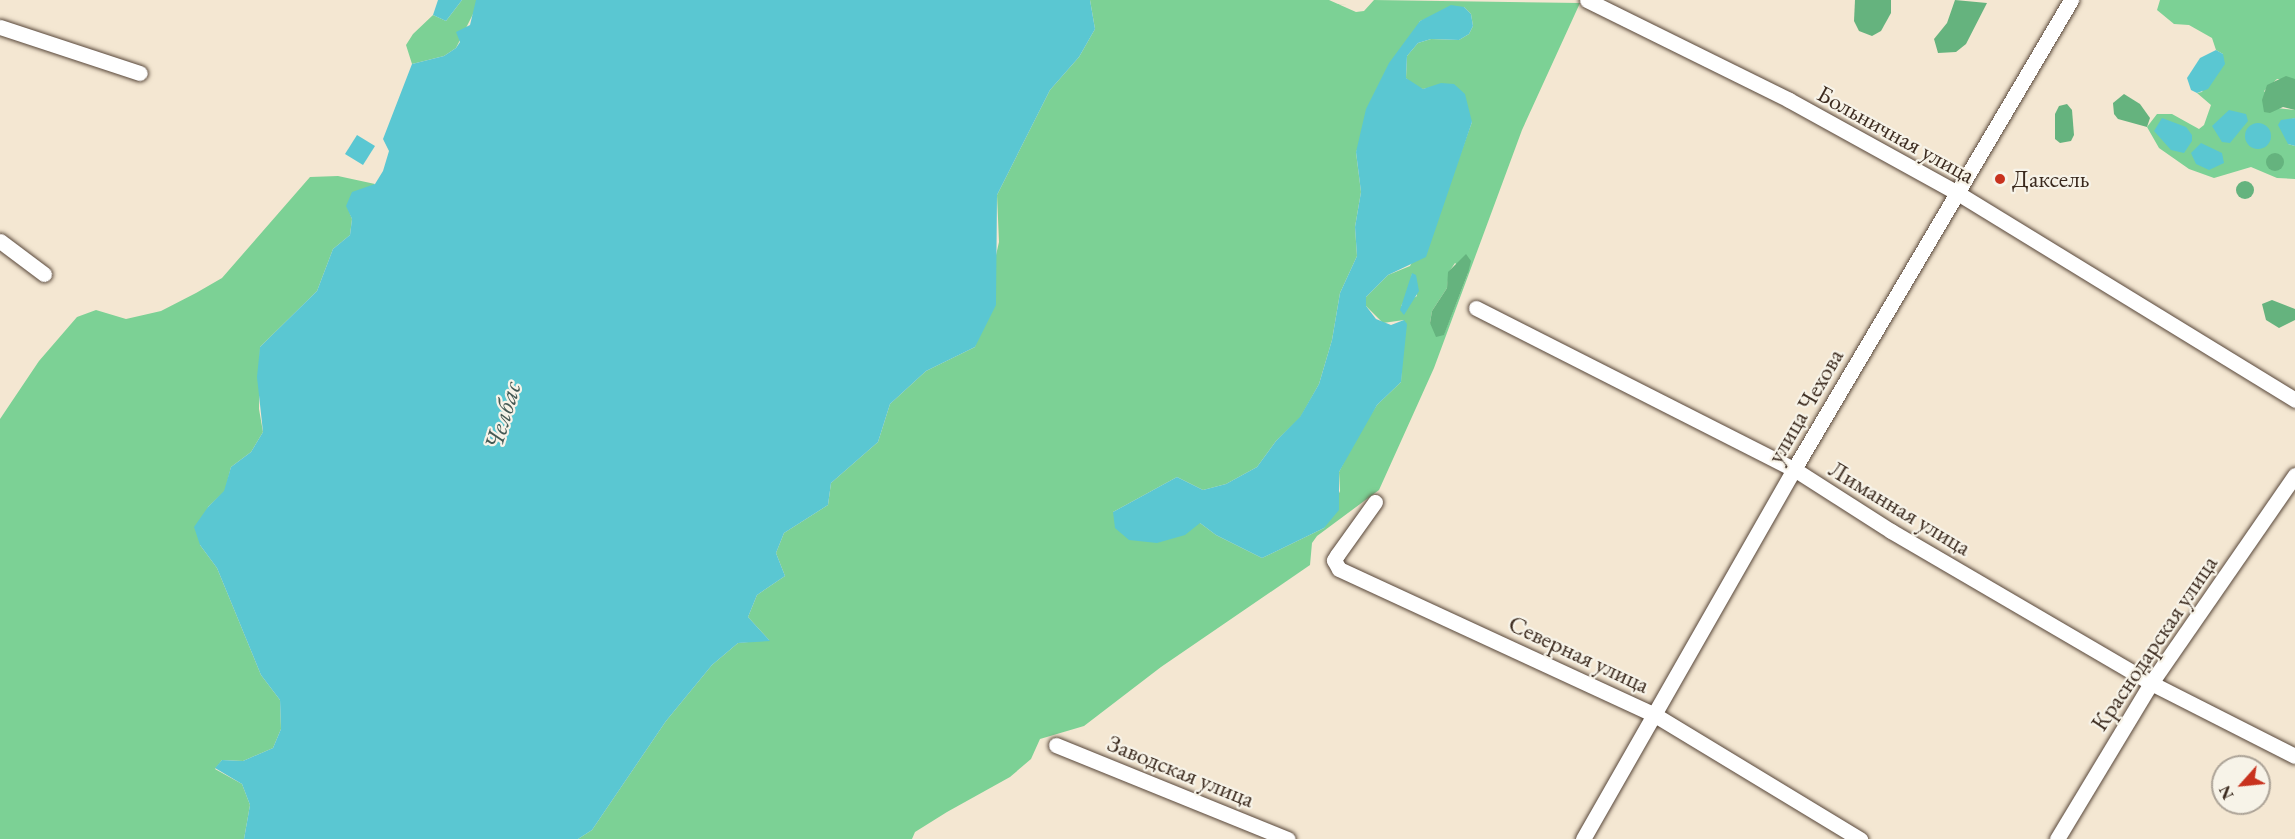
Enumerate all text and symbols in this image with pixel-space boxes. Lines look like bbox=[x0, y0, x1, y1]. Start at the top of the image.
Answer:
street label: Больничная улица bbox=[1812, 79, 1980, 189]
place label: Даксель bbox=[2012, 165, 2089, 193]
marker: Даксель bbox=[1993, 172, 2007, 186]
street label: улица Чехова bbox=[1761, 344, 1849, 468]
water label: Челбас bbox=[478, 378, 528, 454]
street label: Лиманная улица bbox=[1824, 454, 1976, 562]
street label: Краснодарская улица bbox=[2085, 550, 2223, 736]
street label: Северная улица bbox=[1504, 609, 1654, 699]
street label: Заводская улица bbox=[1103, 728, 1259, 814]
north arrow bbox=[2211, 755, 2271, 815]
text: N bbox=[2214, 782, 2239, 803]

